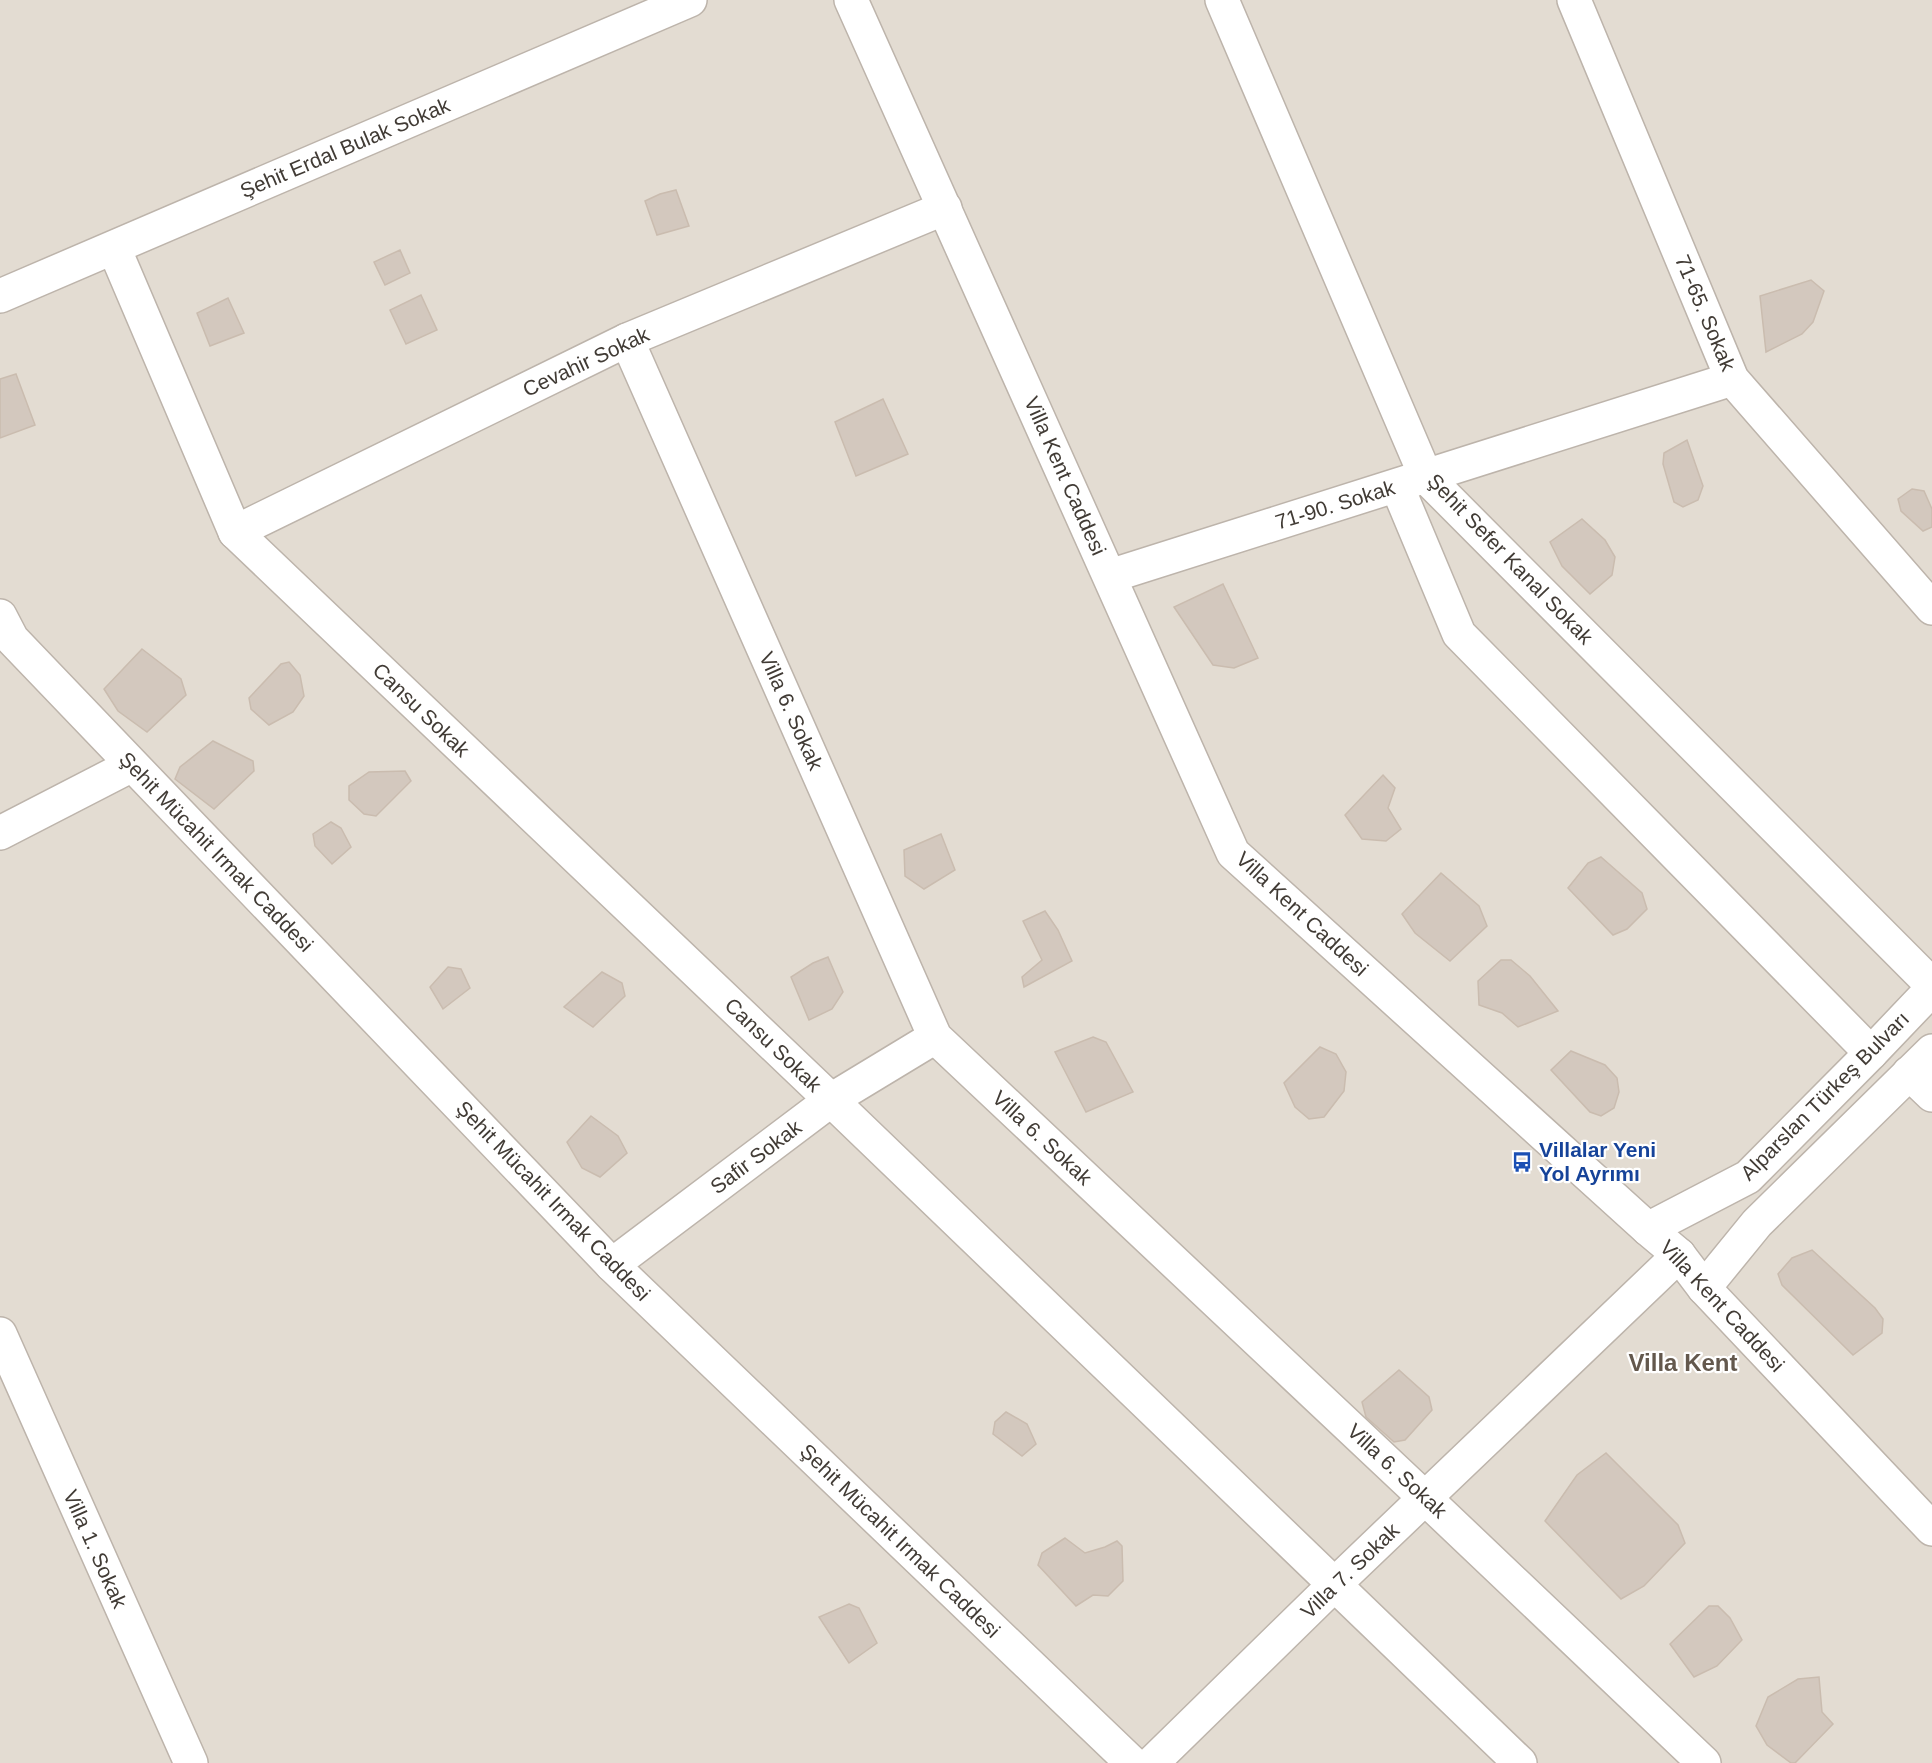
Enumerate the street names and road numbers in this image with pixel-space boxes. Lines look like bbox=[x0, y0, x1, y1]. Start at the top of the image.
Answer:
street label: Şehit Erdal Bulak Sokak bbox=[237, 93, 453, 202]
street label: 71-65. Sokak bbox=[1671, 251, 1740, 375]
street label: Cevahir Sokak bbox=[519, 322, 653, 401]
street label: Villa Kent Caddesi bbox=[1020, 393, 1111, 559]
street label: Şehit Sefer Kanal Sokak bbox=[1423, 469, 1598, 649]
street label: 71-90. Sokak bbox=[1272, 475, 1398, 534]
street label: Villa 6. Sokak bbox=[755, 648, 828, 774]
street label: Cansu Sokak bbox=[368, 658, 475, 762]
street label: Şehit Mücahit Irmak Caddesi bbox=[115, 747, 318, 956]
street label: Villa Kent Caddesi bbox=[1232, 847, 1373, 980]
street label: Cansu Sokak bbox=[720, 993, 827, 1097]
street label: Alparslan Türkeş Bulvarı bbox=[1736, 1007, 1914, 1185]
street label: Villa 6. Sokak bbox=[988, 1086, 1097, 1190]
street label: Şehit Mücahit Irmak Caddesi bbox=[452, 1096, 655, 1305]
street label: Safir Sokak bbox=[706, 1115, 806, 1198]
street label: Villa Kent Caddesi bbox=[1654, 1235, 1790, 1377]
street label: Villa 6. Sokak bbox=[1343, 1419, 1452, 1523]
street label: Şehit Mücahit Irmak Caddesi bbox=[796, 1439, 1005, 1642]
street label: Villa 1. Sokak bbox=[59, 1486, 132, 1612]
street label: Villa 7. Sokak bbox=[1296, 1518, 1404, 1623]

